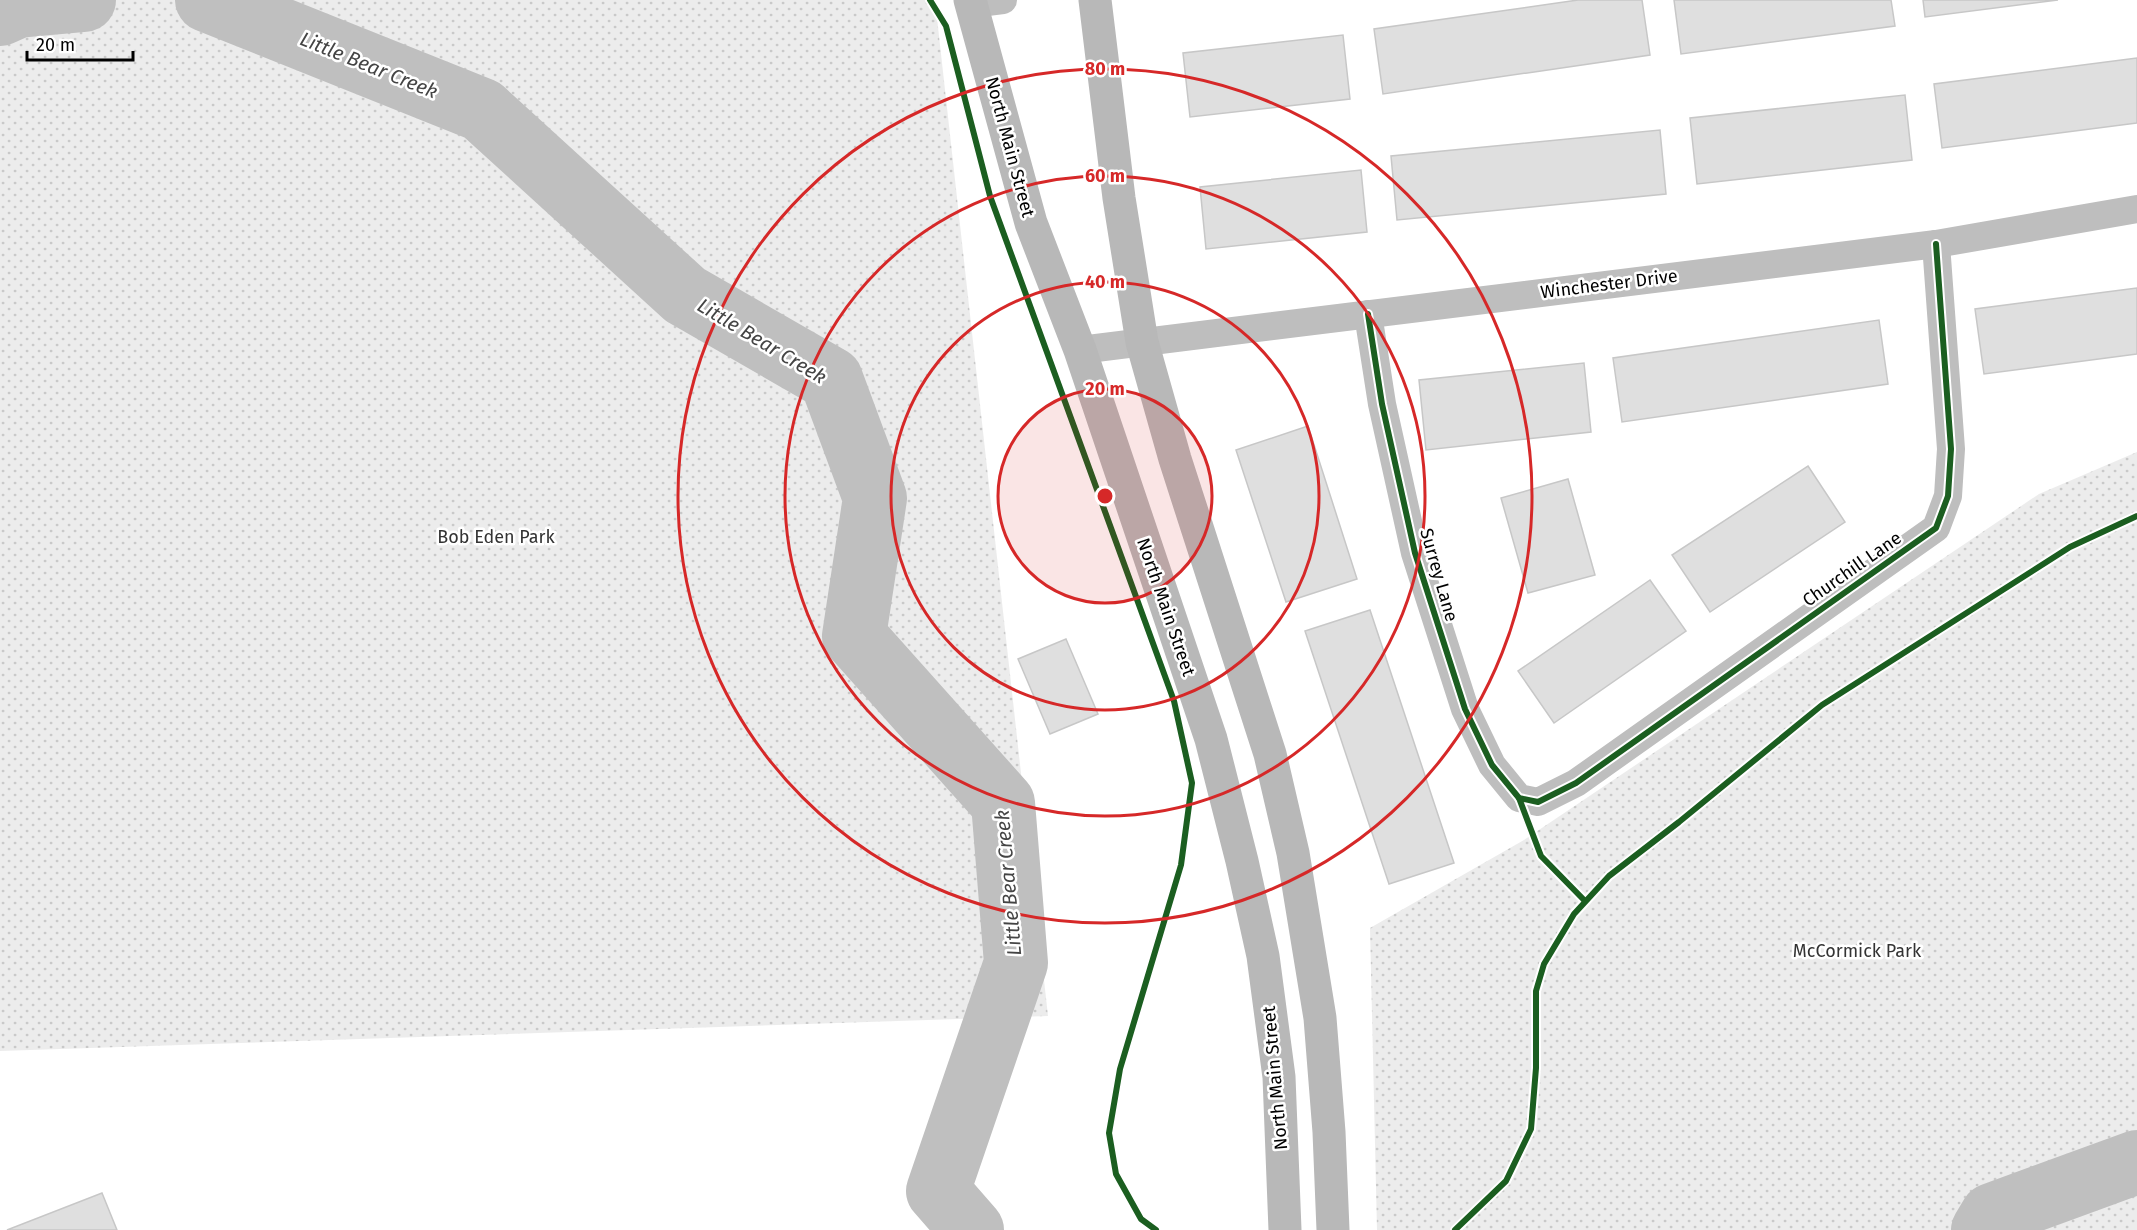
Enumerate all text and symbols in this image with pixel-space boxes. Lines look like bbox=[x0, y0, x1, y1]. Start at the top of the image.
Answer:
scale bar bbox=[27, 24, 134, 62]
water label: Little Bear Creek bbox=[297, 26, 441, 104]
text: 20 m bbox=[36, 34, 75, 56]
text: 80 m bbox=[1085, 58, 1125, 80]
street label: North Main Street bbox=[981, 74, 1039, 220]
text: 60 m bbox=[1085, 165, 1125, 187]
street label: Winchester Drive bbox=[1539, 265, 1679, 303]
text: 40 m bbox=[1085, 271, 1125, 293]
water label: Little Bear Creek bbox=[693, 293, 831, 389]
text: 20 m bbox=[1085, 378, 1125, 400]
centre of rings bbox=[1095, 486, 1115, 506]
park label: Bob Eden Park bbox=[437, 526, 556, 548]
street label: Surrey Lane bbox=[1415, 526, 1463, 624]
street label: Churchill Lane bbox=[1798, 527, 1906, 611]
street label: North Main Street bbox=[1132, 535, 1200, 679]
water label: Little Bear Creek bbox=[990, 809, 1026, 957]
park label: McCormick Park bbox=[1793, 940, 1922, 962]
street label: North Main Street bbox=[1258, 1005, 1292, 1151]

